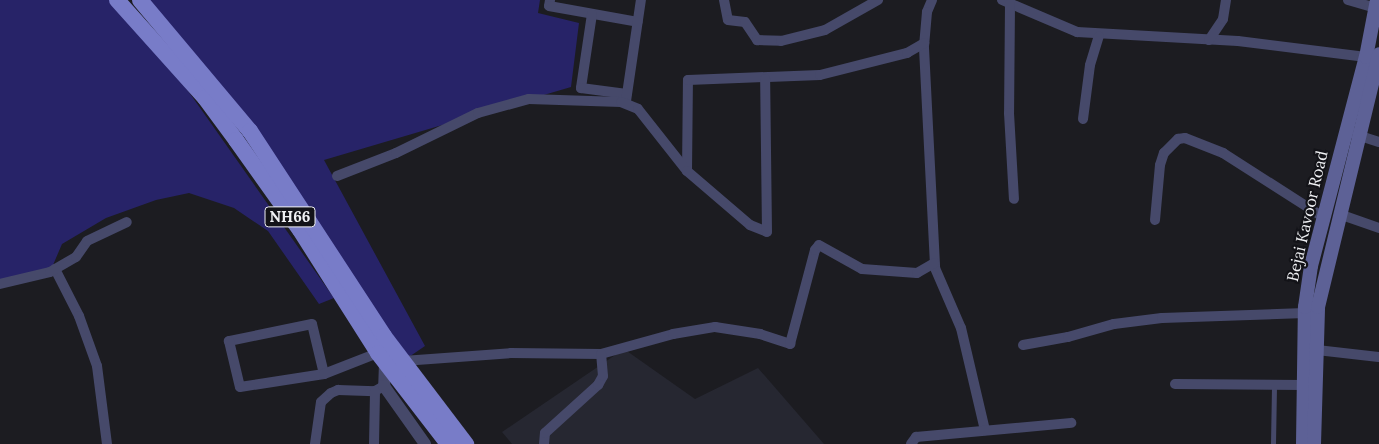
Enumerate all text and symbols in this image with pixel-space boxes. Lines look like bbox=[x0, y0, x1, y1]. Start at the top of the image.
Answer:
street label: Bejai Kavoor Road bbox=[1283, 149, 1331, 283]
road number: NH66 bbox=[264, 204, 316, 230]

